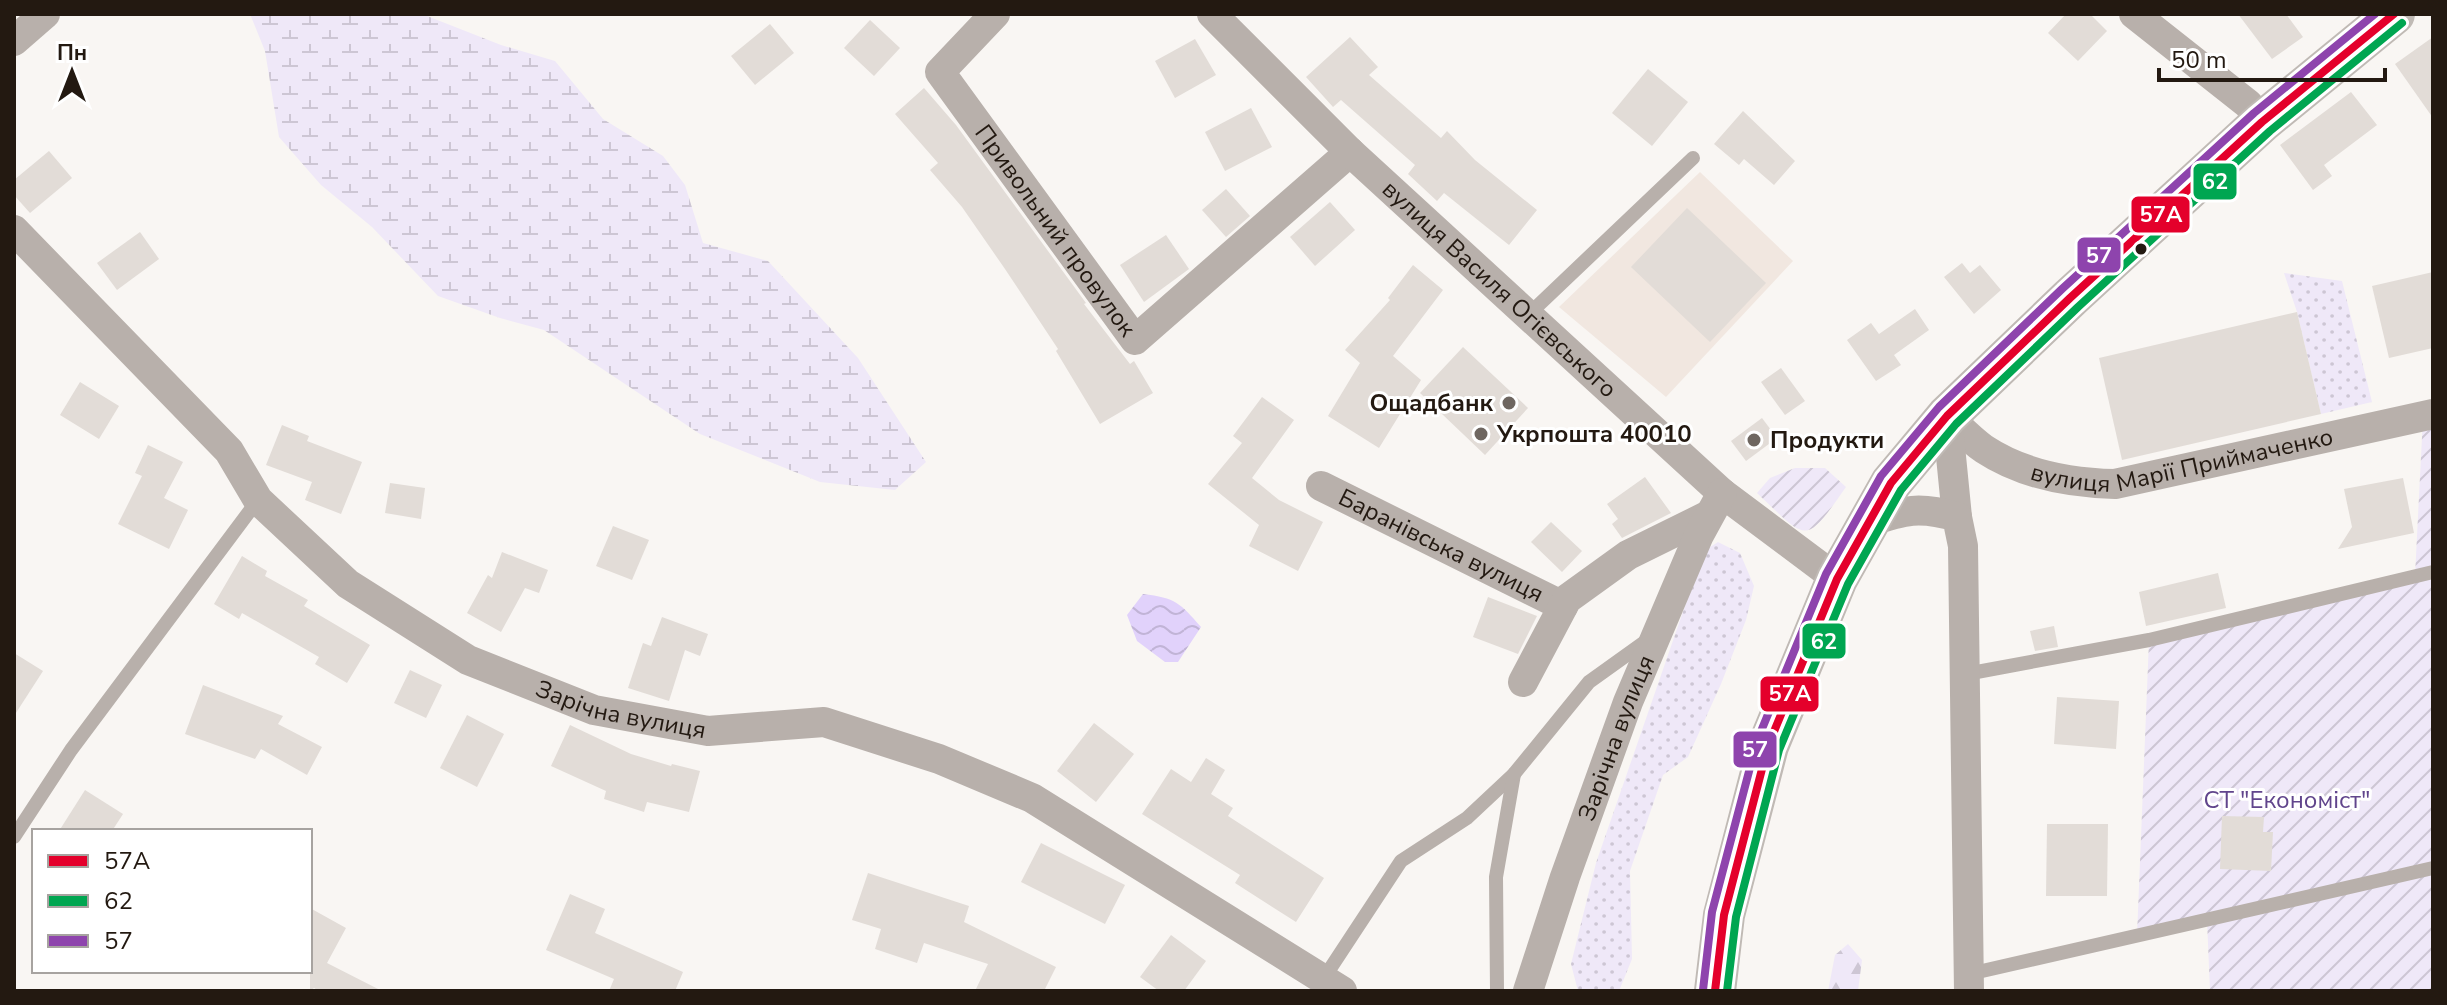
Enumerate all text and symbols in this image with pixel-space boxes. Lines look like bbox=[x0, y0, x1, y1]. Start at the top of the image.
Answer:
north arrow bbox=[32, 32, 112, 112]
scale bar bbox=[2159, 32, 2385, 82]
text: Пн bbox=[57, 38, 87, 68]
text: 50 m bbox=[2171, 44, 2227, 76]
street label: Привольний провулок bbox=[967, 118, 1143, 343]
line badge: 62 bbox=[2192, 162, 2238, 201]
text: 62 bbox=[2202, 167, 2228, 197]
street label: вулиця Василя Огієвського bbox=[1375, 173, 1624, 405]
line badge: 57А bbox=[2130, 195, 2191, 234]
text: 57А bbox=[2140, 200, 2183, 230]
line badge: 57 bbox=[2076, 236, 2122, 274]
text: 57 bbox=[2086, 241, 2112, 271]
unlabelled marker bbox=[2133, 241, 2149, 257]
place label: Ощадбанк bbox=[1370, 387, 1494, 419]
marker: Ощадбанк bbox=[1500, 394, 1518, 412]
place label: Укрпошта 40010 bbox=[1496, 418, 1692, 450]
street label: вулиця Марії Приймаченко bbox=[2027, 420, 2336, 500]
place label: Продукти bbox=[1770, 424, 1884, 456]
marker: Укрпошта 40010 bbox=[1472, 425, 1490, 443]
marker: Продукти bbox=[1745, 431, 1763, 449]
street label: Баранівська вулиця bbox=[1333, 481, 1549, 610]
line badge: 62 bbox=[1801, 622, 1847, 660]
text: 62 bbox=[1811, 627, 1837, 657]
street label: Зарічна вулиця bbox=[1571, 650, 1662, 825]
street label: Зарічна вулиця bbox=[531, 672, 709, 746]
line badge: 57А bbox=[1759, 675, 1820, 713]
text: 57А bbox=[1769, 679, 1812, 709]
line badge: 57 bbox=[1732, 730, 1778, 769]
text: 57 bbox=[1742, 735, 1768, 765]
park label: СТ "Економіст" bbox=[2204, 784, 2370, 816]
legend bbox=[32, 829, 312, 973]
text: 57А bbox=[104, 845, 151, 877]
text: 62 bbox=[104, 885, 133, 917]
text: 57 bbox=[104, 925, 133, 957]

